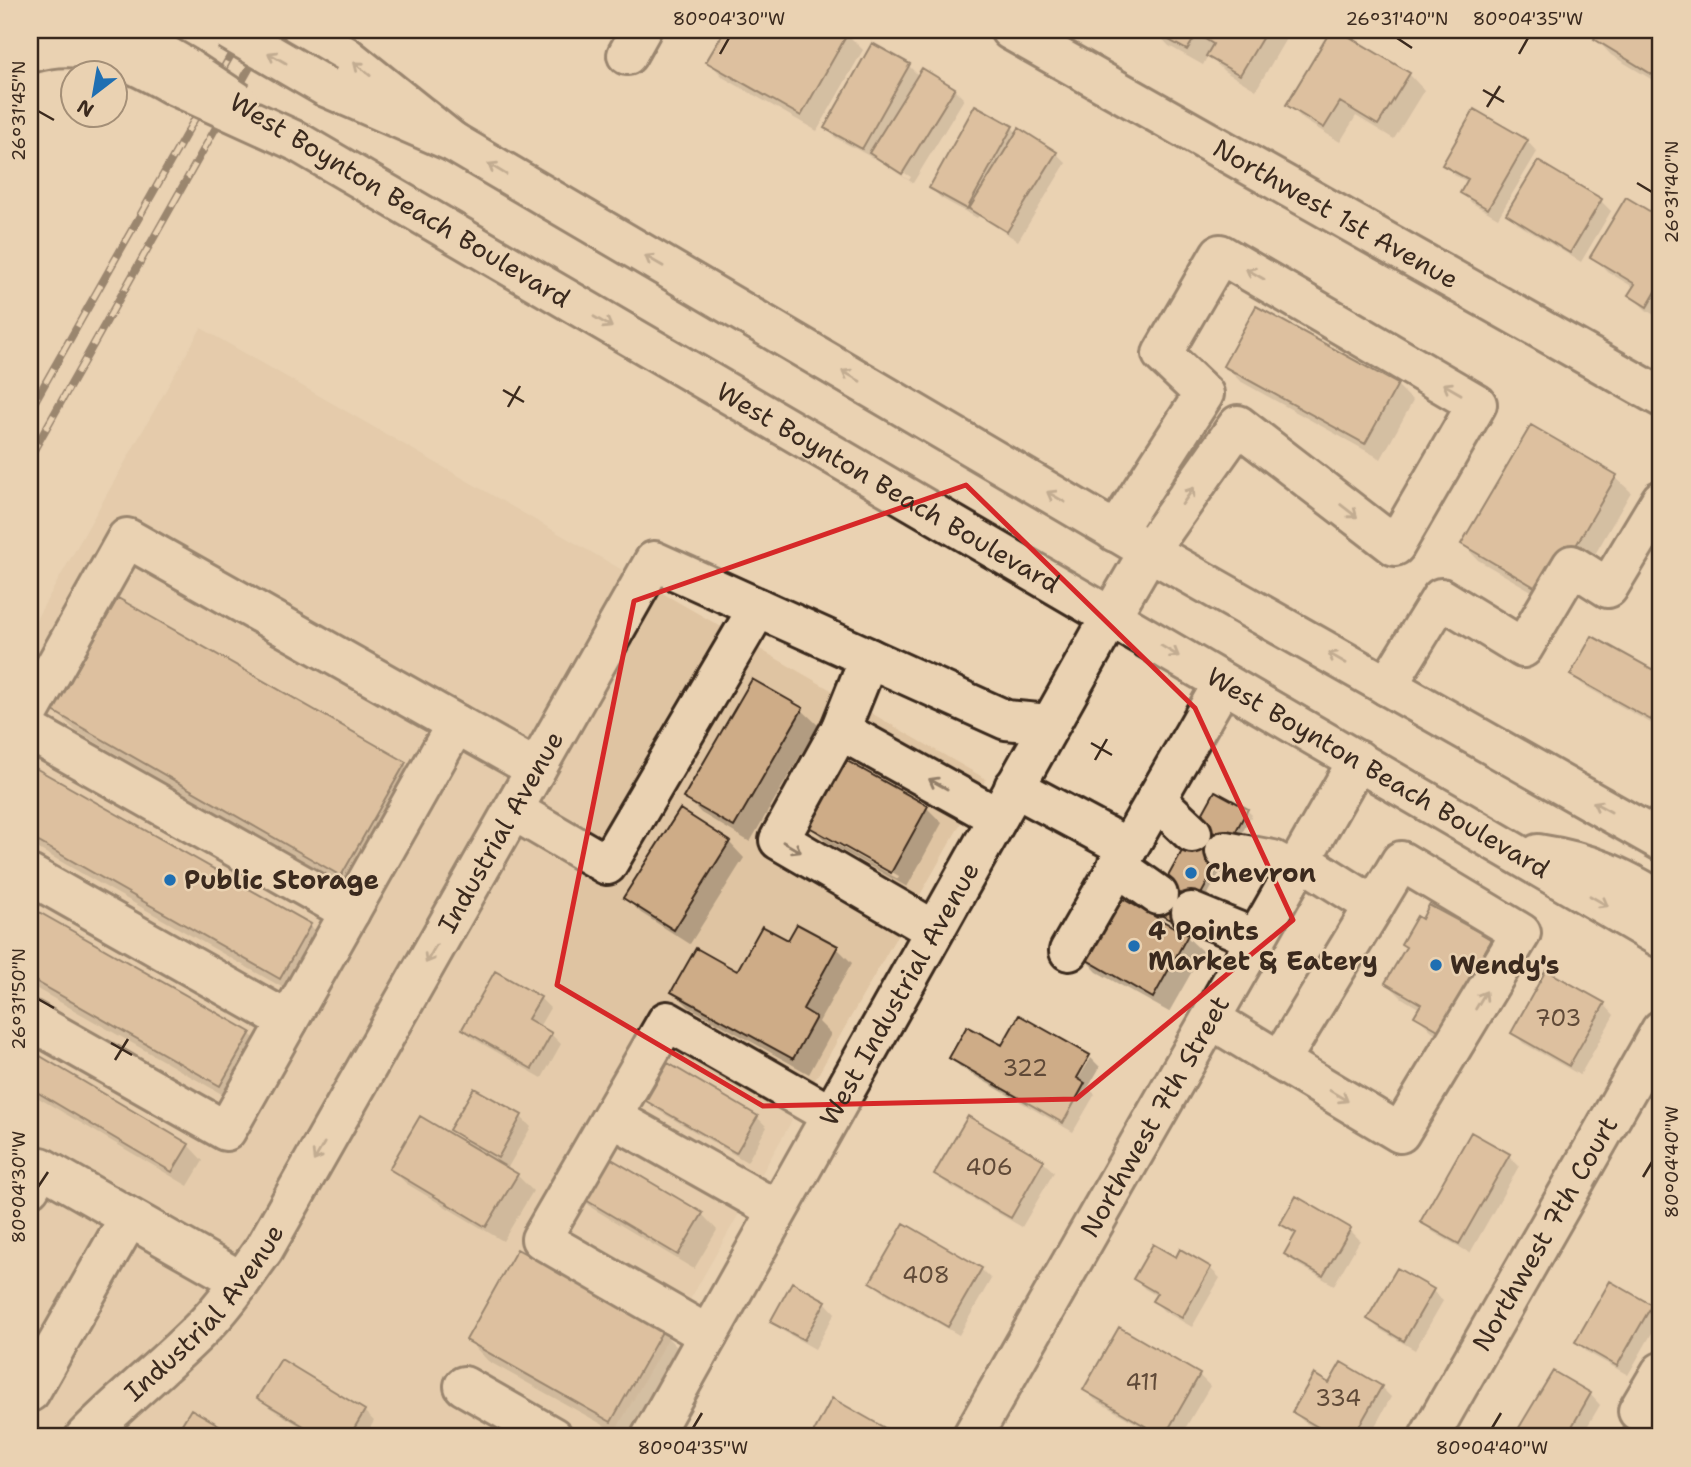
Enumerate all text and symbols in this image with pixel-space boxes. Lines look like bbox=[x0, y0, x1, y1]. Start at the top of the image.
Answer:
text: 80°04'30"W bbox=[673, 7, 785, 31]
text: 26°31'40"N bbox=[1346, 7, 1448, 31]
text: 80°04'35"W bbox=[1473, 7, 1583, 31]
one-way arrow bbox=[267, 51, 287, 65]
north arrow bbox=[60, 60, 130, 130]
text: 26°31'45"N bbox=[7, 61, 31, 161]
one-way arrow bbox=[353, 62, 372, 77]
street label: West Boynton Beach Boulevard bbox=[223, 84, 577, 315]
text: N bbox=[73, 94, 98, 123]
street label: Northwest 1st Avenue bbox=[1207, 130, 1465, 296]
text: 26°31'40"N bbox=[1660, 141, 1684, 243]
one-way arrow bbox=[488, 162, 508, 176]
one-way arrow bbox=[645, 254, 665, 268]
one-way arrow bbox=[1246, 267, 1266, 281]
one-way arrow bbox=[592, 315, 612, 329]
one-way arrow bbox=[841, 369, 861, 383]
street label: West Boynton Beach Boulevard bbox=[710, 373, 1066, 601]
one-way arrow bbox=[1442, 382, 1462, 396]
one-way arrow bbox=[1181, 487, 1195, 506]
one-way arrow bbox=[1047, 490, 1067, 504]
one-way arrow bbox=[1340, 503, 1358, 518]
one-way arrow bbox=[1159, 644, 1179, 658]
one-way arrow bbox=[1328, 651, 1348, 665]
street label: West Boynton Beach Boulevard bbox=[1200, 658, 1556, 886]
street label: Industrial Avenue bbox=[429, 724, 571, 939]
one-way arrow bbox=[928, 777, 948, 791]
one-way arrow bbox=[1592, 800, 1612, 814]
one-way arrow bbox=[781, 841, 802, 854]
street label: West Industrial Avenue bbox=[811, 855, 987, 1132]
place label: Chevron bbox=[1205, 855, 1316, 890]
place label: Public Storage bbox=[184, 862, 379, 897]
marker: Chevron bbox=[1183, 865, 1199, 881]
marker: Public Storage bbox=[162, 872, 178, 888]
one-way arrow bbox=[1588, 894, 1608, 908]
place label: 4 Points Market & Eatery bbox=[1148, 913, 1378, 978]
marker: 4 Points Market & Eatery bbox=[1126, 938, 1142, 954]
one-way arrow bbox=[424, 944, 438, 964]
place label: Wendy's bbox=[1450, 947, 1559, 982]
text: 26°31'50"N bbox=[7, 948, 31, 1050]
marker: Wendy's bbox=[1428, 957, 1444, 973]
street label: Northwest 7th Street bbox=[1072, 989, 1237, 1243]
one-way arrow bbox=[1474, 990, 1488, 1010]
house number: 703 bbox=[1535, 1003, 1581, 1033]
house number: 322 bbox=[1002, 1053, 1048, 1083]
one-way arrow bbox=[1328, 1090, 1348, 1104]
text: 80°04'40"W bbox=[1660, 1106, 1684, 1218]
street label: Northwest 7th Court bbox=[1464, 1110, 1625, 1357]
text: 80°04'30"W bbox=[7, 1131, 31, 1243]
one-way arrow bbox=[312, 1142, 326, 1162]
house number: 406 bbox=[965, 1152, 1013, 1182]
street label: Industrial Avenue bbox=[116, 1218, 292, 1409]
house number: 408 bbox=[902, 1260, 950, 1290]
house number: 411 bbox=[1125, 1367, 1159, 1397]
house number: 334 bbox=[1315, 1383, 1361, 1413]
text: 80°04'35"W bbox=[638, 1436, 748, 1460]
text: 80°04'40"W bbox=[1436, 1436, 1548, 1460]

